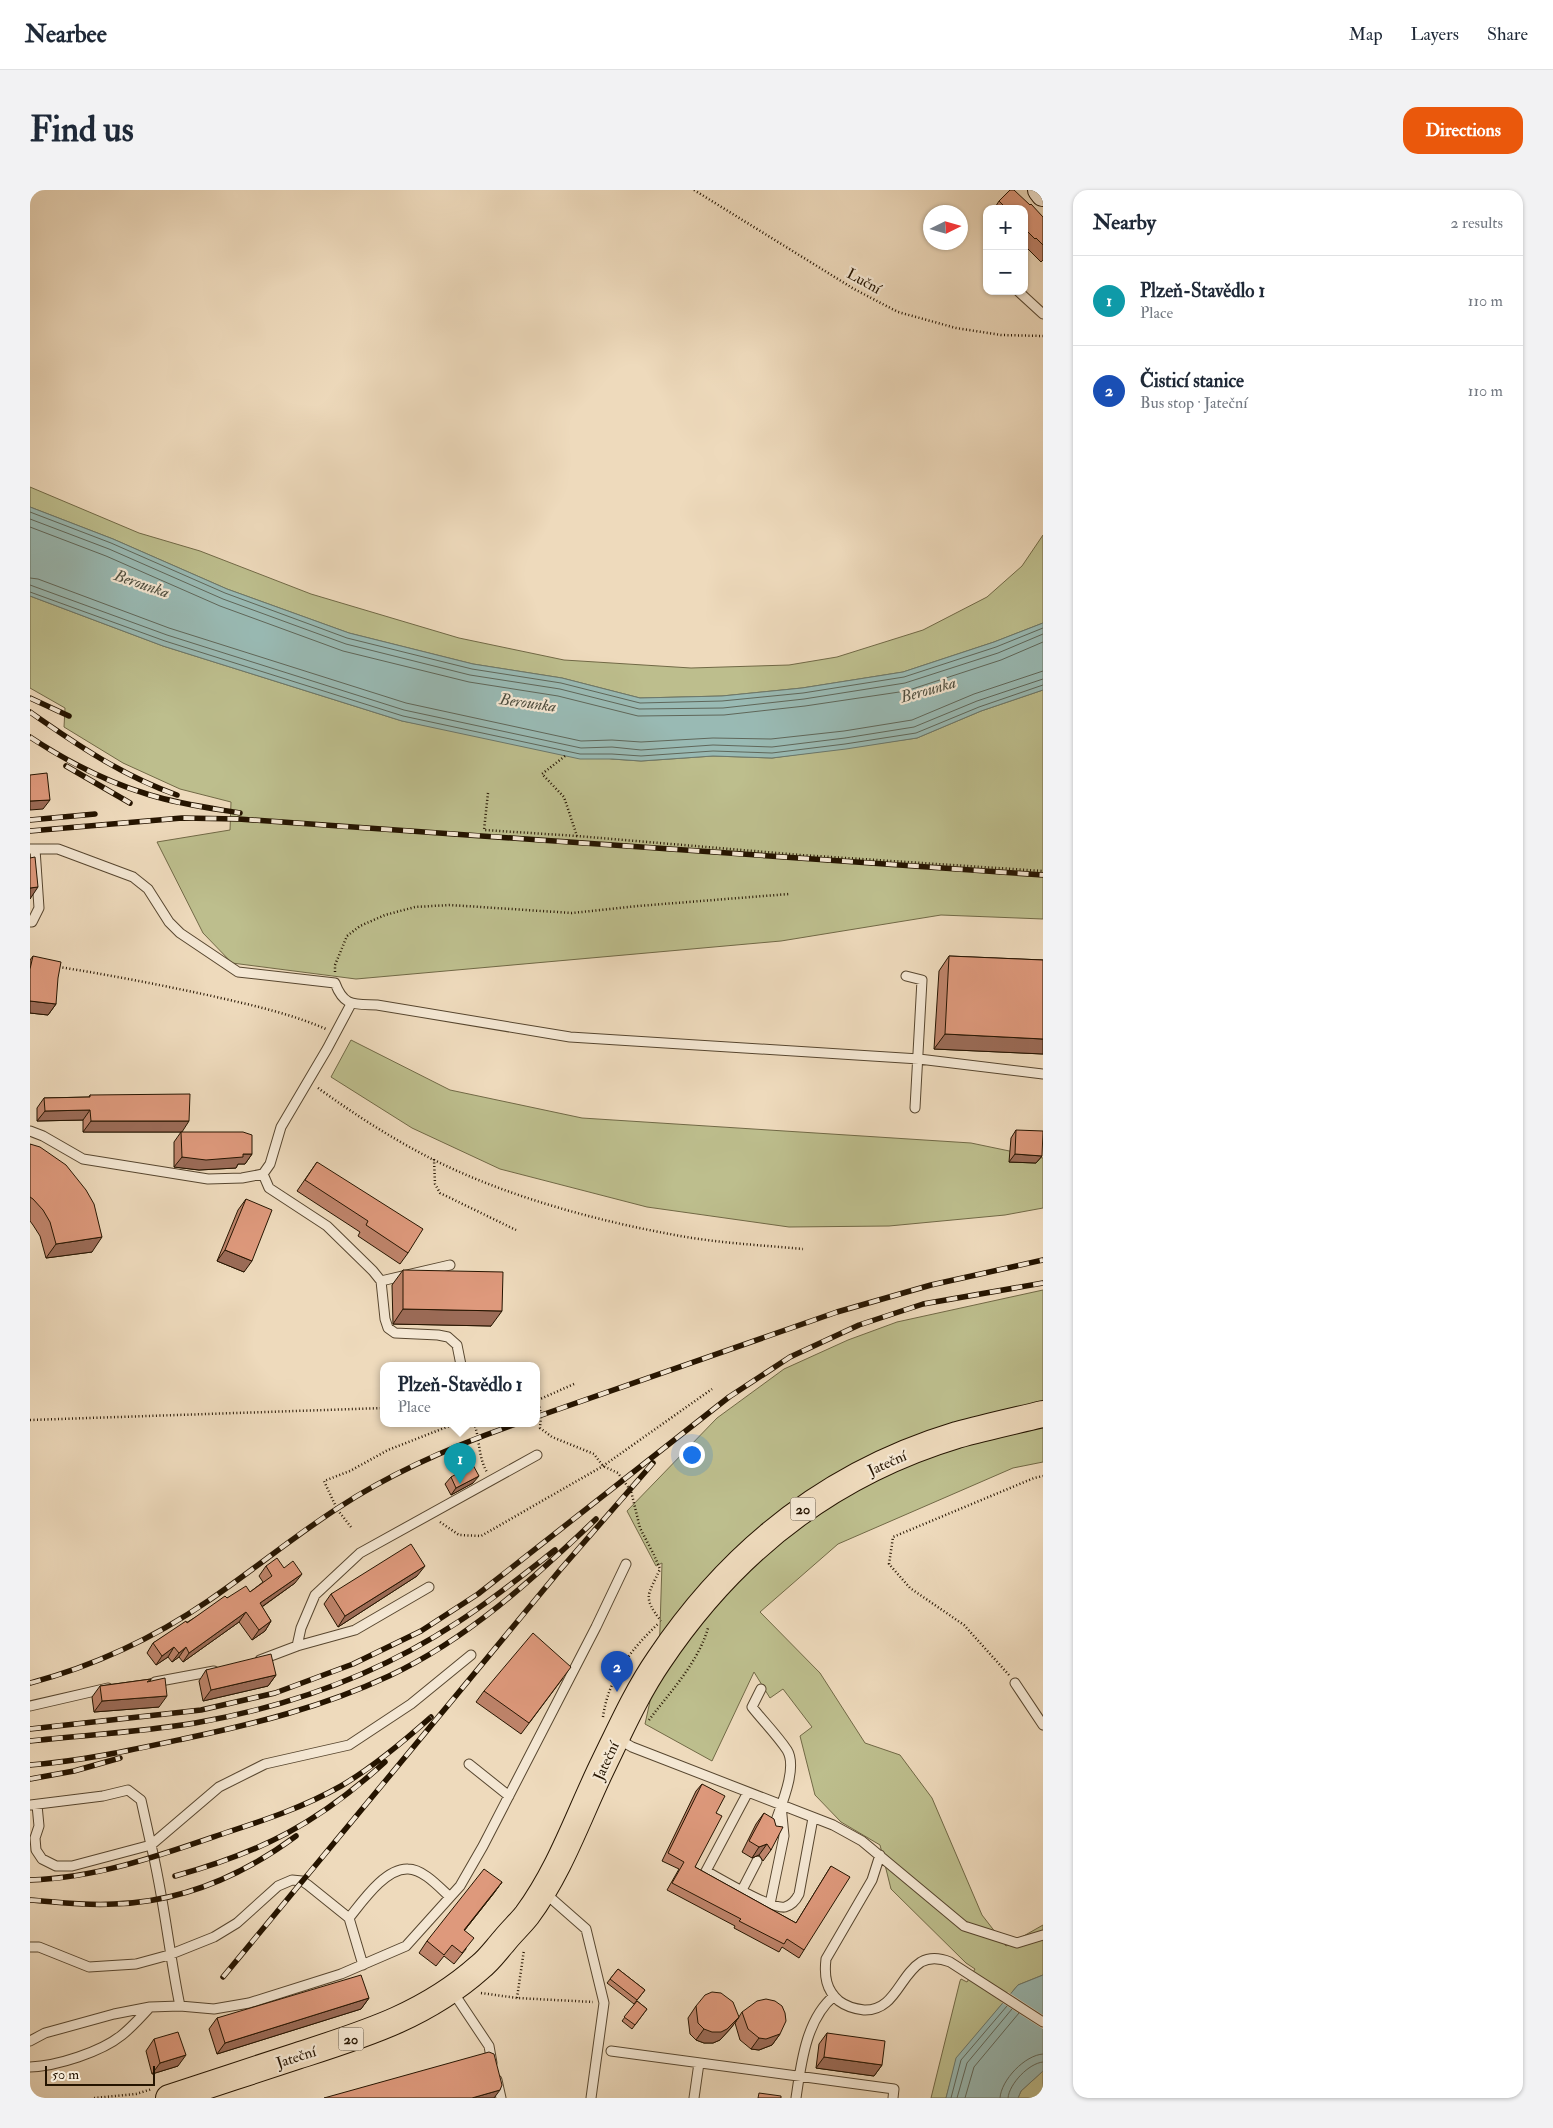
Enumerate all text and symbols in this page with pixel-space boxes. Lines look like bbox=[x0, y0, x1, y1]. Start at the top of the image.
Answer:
text: Nearbee bbox=[25, 19, 107, 50]
text: Map bbox=[1349, 23, 1383, 46]
text: Layers bbox=[1411, 23, 1459, 46]
text: Share bbox=[1487, 23, 1528, 46]
button: Directions bbox=[1403, 107, 1523, 154]
text: Find us bbox=[30, 108, 134, 152]
north arrow bbox=[923, 205, 968, 250]
map controls bbox=[983, 205, 1028, 295]
button: + bbox=[983, 205, 1028, 250]
text: Nearby bbox=[1093, 209, 1156, 236]
text: 2 results bbox=[1450, 213, 1503, 233]
button: − bbox=[983, 250, 1028, 295]
street label: Luční bbox=[843, 264, 885, 299]
text: Plzeň-Stavědlo 1 bbox=[1140, 279, 1265, 303]
text: 1 bbox=[1106, 291, 1112, 311]
text: 110 m bbox=[1468, 291, 1503, 311]
text: Place bbox=[1140, 303, 1173, 323]
text: Čisticí stanice bbox=[1140, 369, 1244, 393]
text: 2 bbox=[1105, 381, 1113, 401]
text: 110 m bbox=[1468, 381, 1503, 401]
text: Bus stop · Jateční bbox=[1140, 393, 1247, 413]
water label: Berounka bbox=[111, 565, 172, 603]
water label: Berounka bbox=[897, 673, 958, 708]
water label: Berounka bbox=[497, 689, 557, 717]
popup bbox=[380, 1362, 540, 1427]
text: Plzeň-Stavědlo 1 bbox=[397, 1373, 523, 1397]
text: Place bbox=[397, 1397, 431, 1417]
your location bbox=[679, 1442, 705, 1468]
pin: 1 bbox=[444, 1443, 476, 1484]
street label: Jateční bbox=[864, 1446, 911, 1482]
road number: 20 bbox=[790, 1498, 816, 1520]
pin: 2 bbox=[601, 1651, 633, 1692]
street label: Jateční bbox=[589, 1738, 625, 1785]
road number: 20 bbox=[338, 2028, 364, 2050]
street label: Jateční bbox=[273, 2042, 320, 2074]
scale bar bbox=[45, 2063, 155, 2086]
text: 50 m bbox=[52, 2066, 79, 2083]

